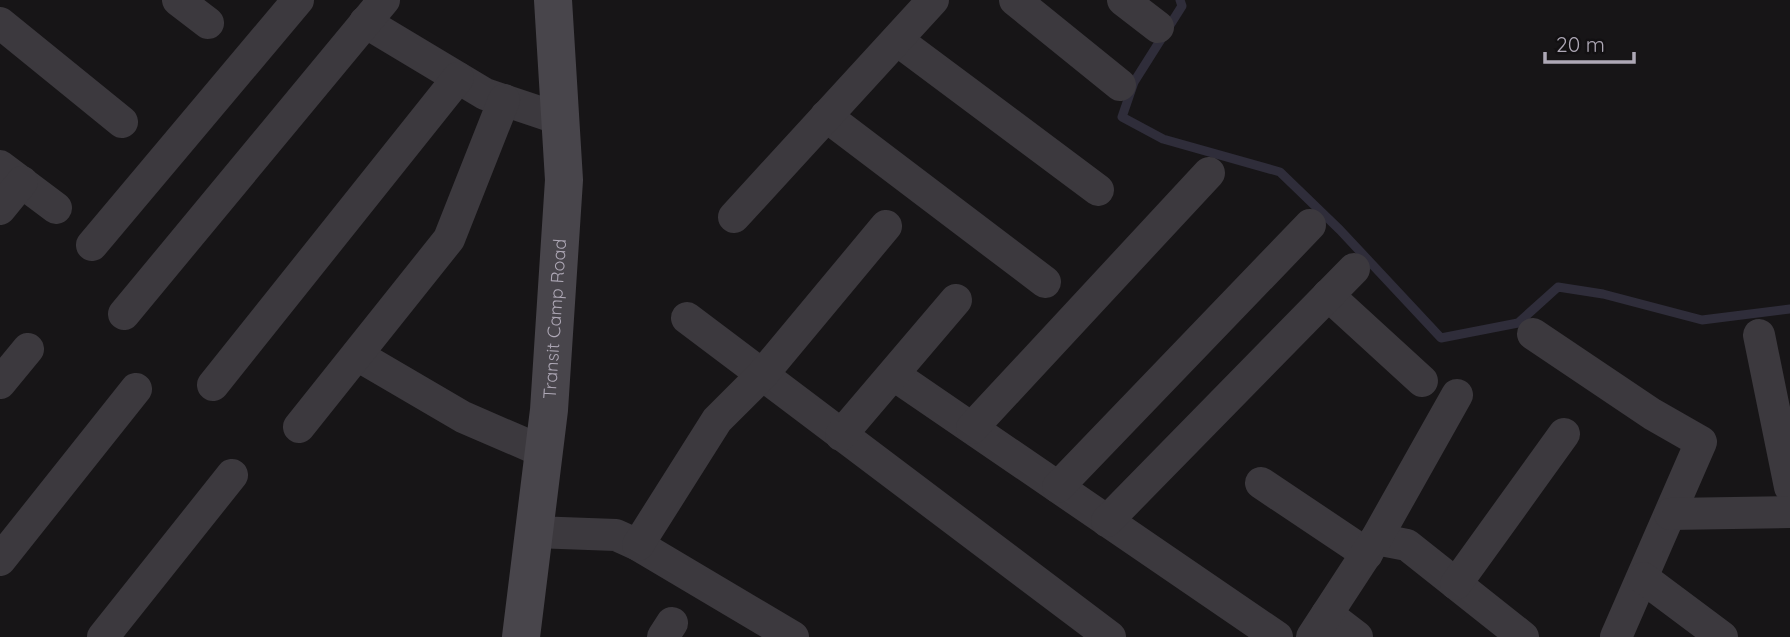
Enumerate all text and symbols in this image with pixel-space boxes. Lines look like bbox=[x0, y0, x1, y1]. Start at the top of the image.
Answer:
scale bar bbox=[1545, 21, 1634, 65]
text: 20 m bbox=[1556, 31, 1605, 57]
street label: Transit Camp Road bbox=[538, 238, 571, 400]

